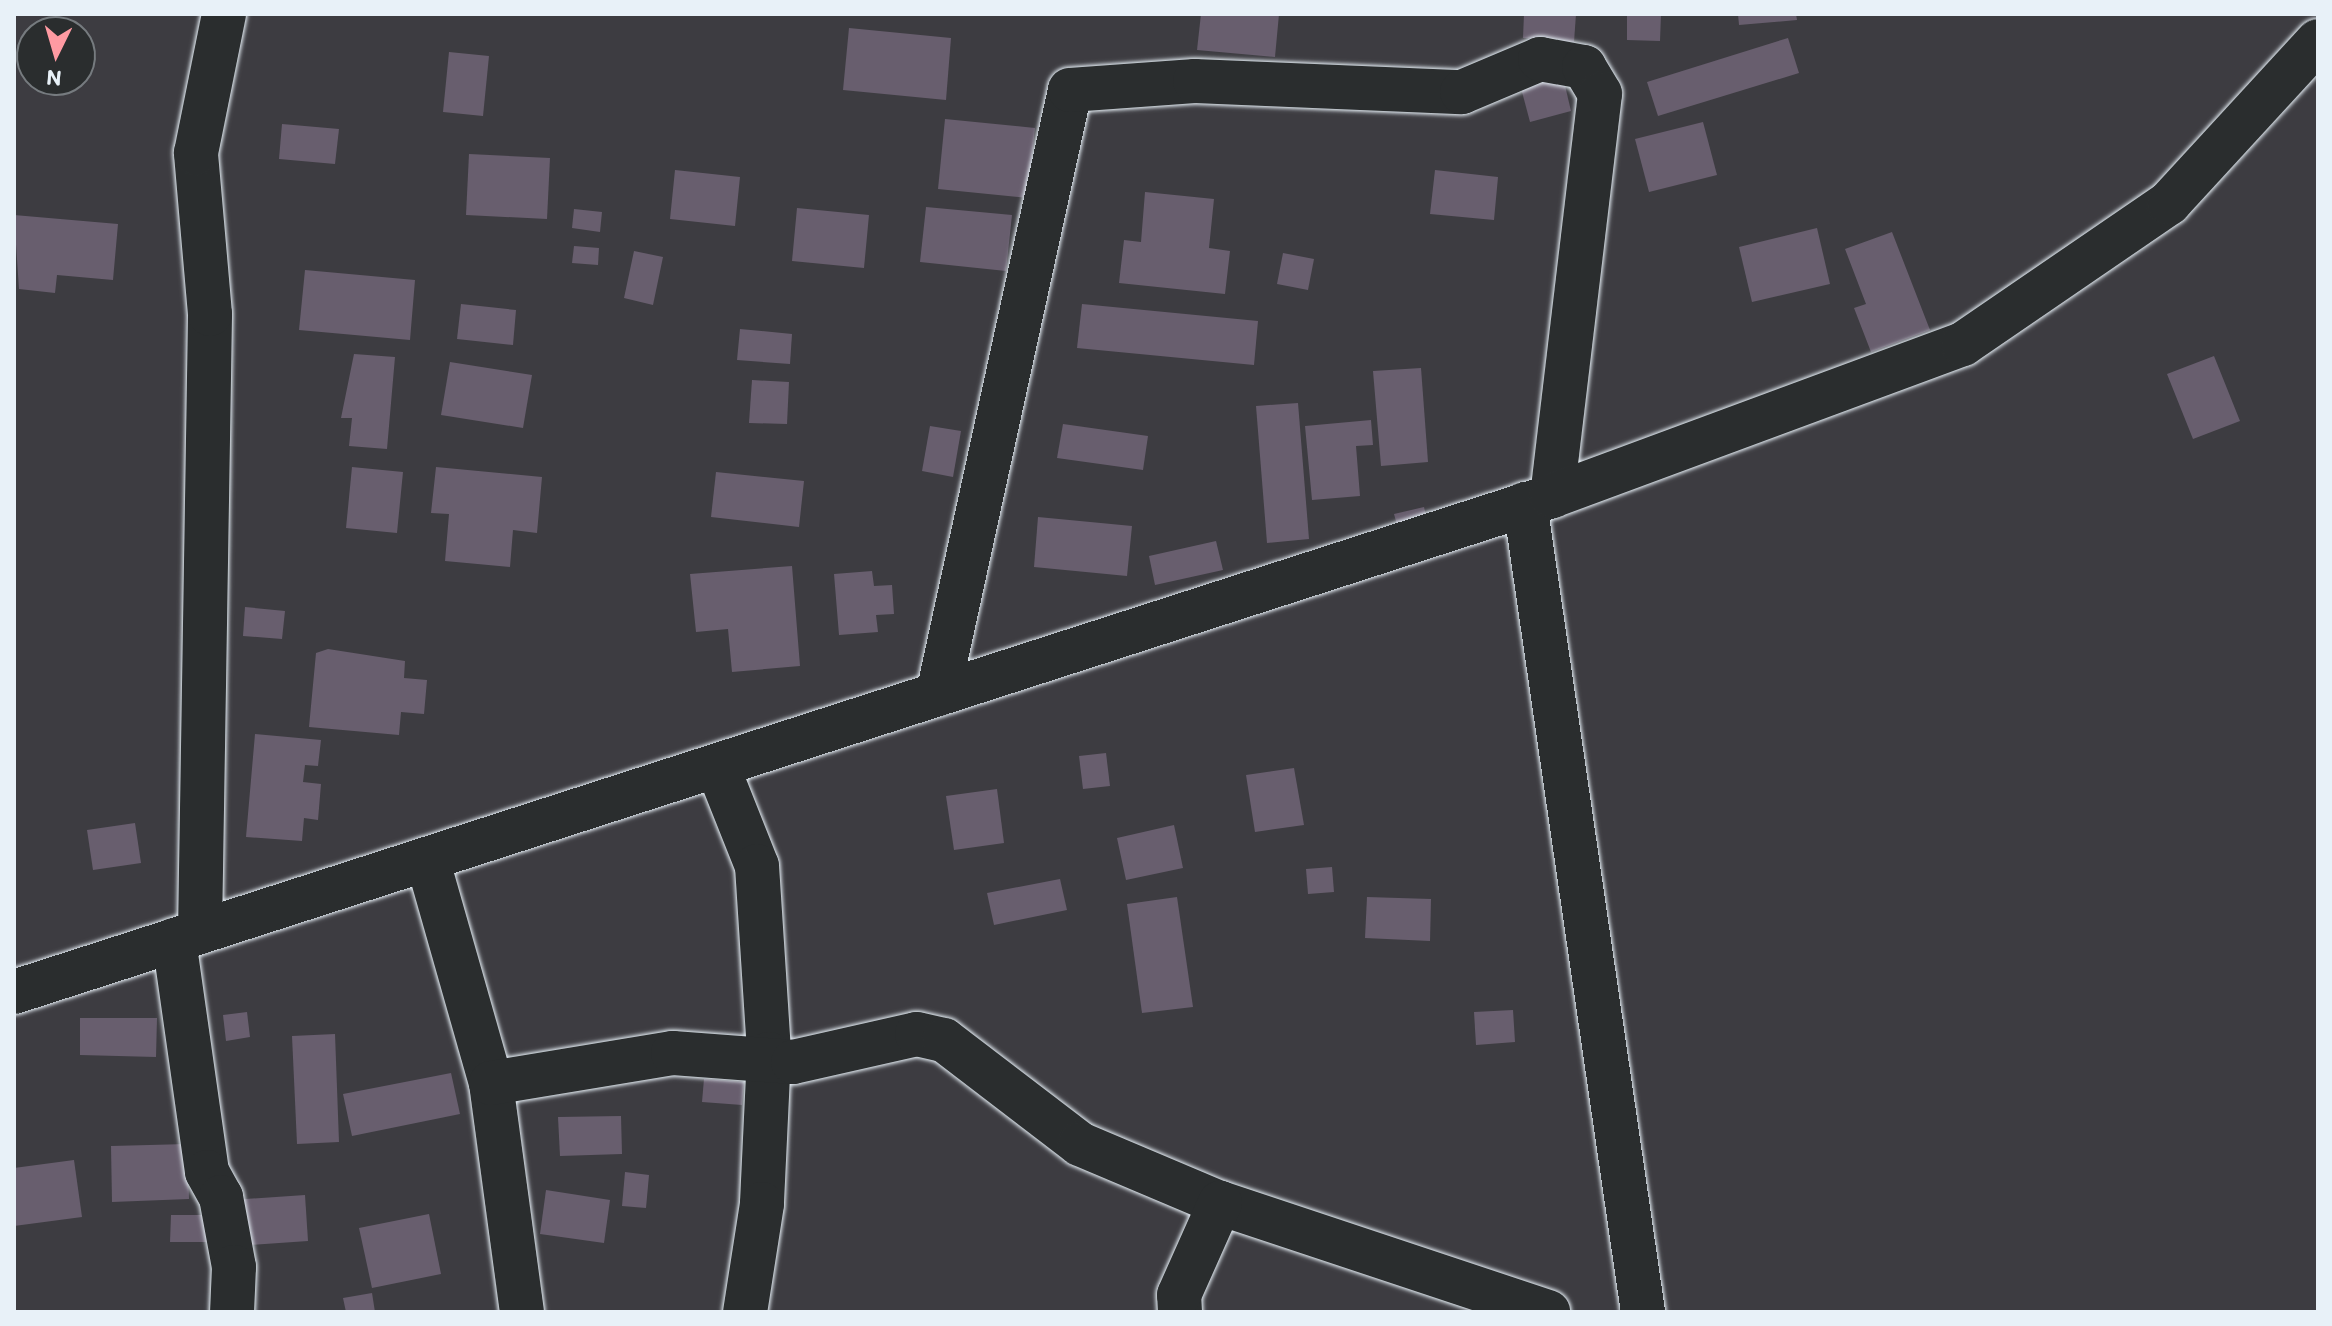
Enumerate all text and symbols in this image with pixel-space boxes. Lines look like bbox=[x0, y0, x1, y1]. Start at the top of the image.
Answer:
north arrow bbox=[16, 16, 96, 96]
text: N bbox=[45, 64, 63, 93]

